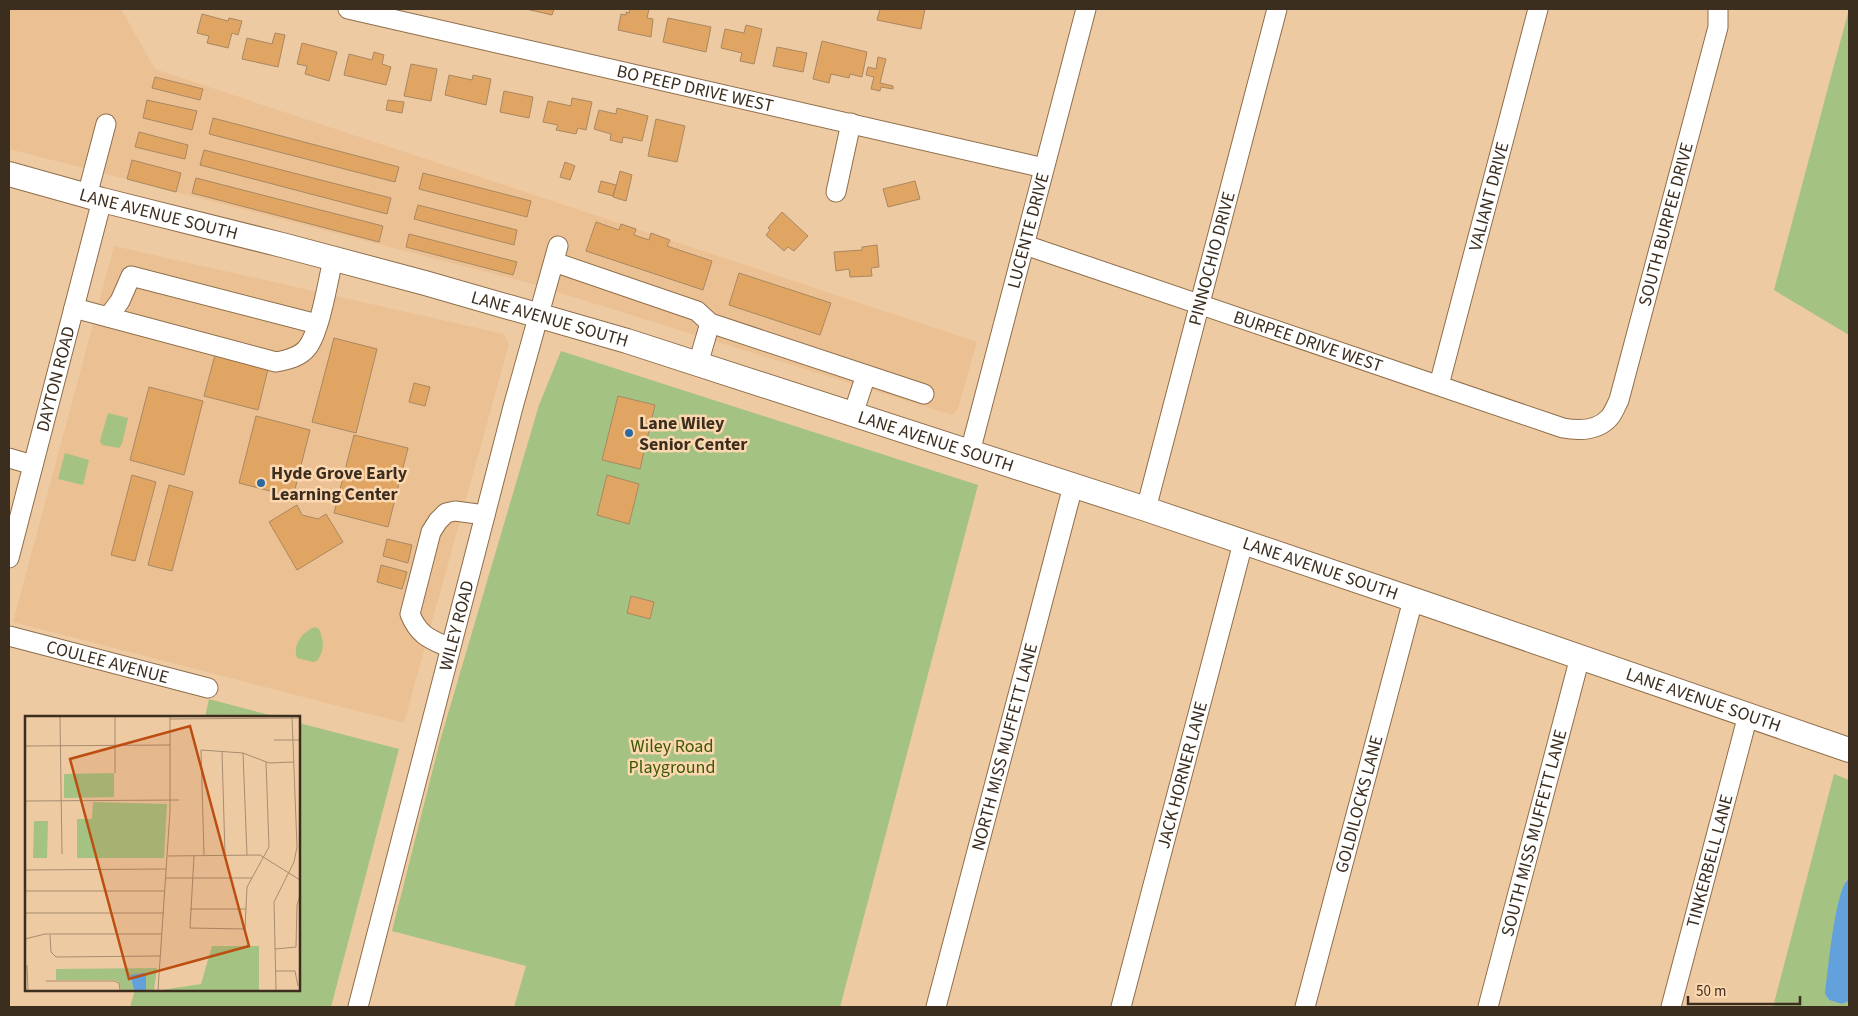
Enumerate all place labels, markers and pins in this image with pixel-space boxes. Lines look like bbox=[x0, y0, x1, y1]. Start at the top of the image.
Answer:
place label: Lane Wiley Senior Center bbox=[639, 411, 748, 457]
marker: Lane Wiley Senior Center bbox=[623, 427, 635, 439]
place label: Hyde Grove Early Learning Center bbox=[271, 461, 408, 507]
marker: Hyde Grove Early Learning Center bbox=[255, 477, 267, 489]

